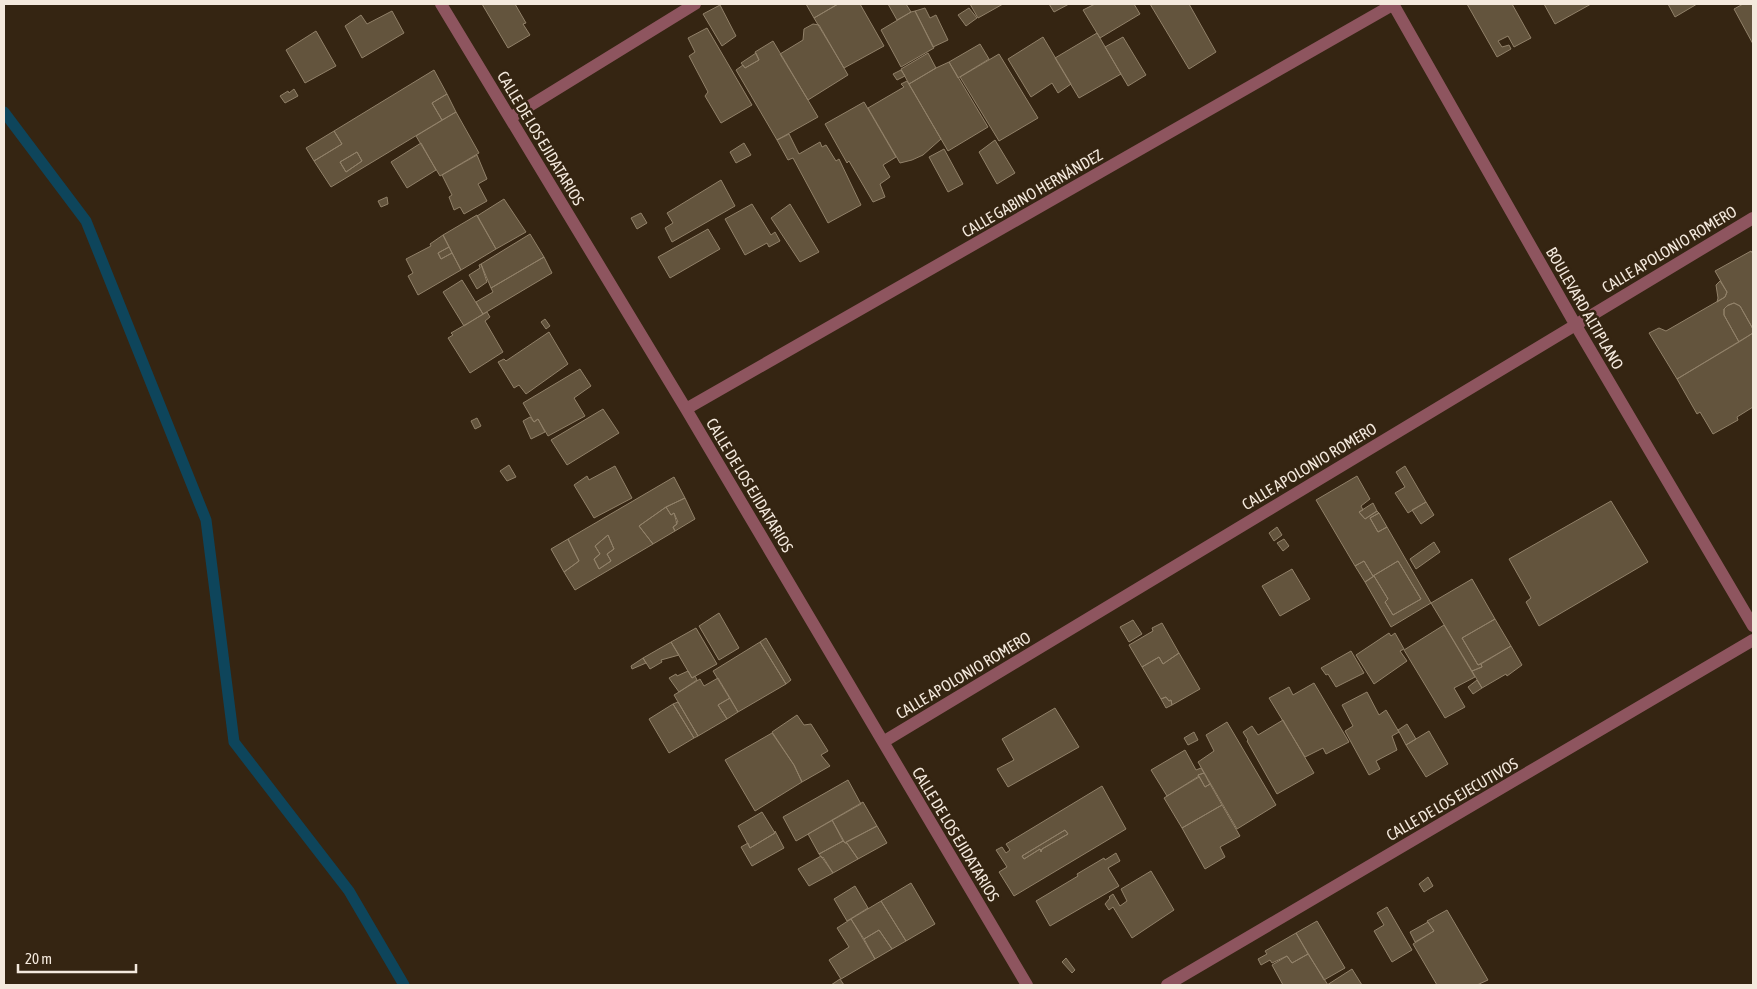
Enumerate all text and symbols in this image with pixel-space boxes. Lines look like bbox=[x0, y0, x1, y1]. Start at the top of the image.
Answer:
street label: CALLE DE LOS EJIDATARIOS bbox=[494, 68, 588, 208]
street label: CALLE GABINO HERNÁNDEZ bbox=[959, 145, 1105, 241]
street label: CALLE APOLONIO ROMERO bbox=[1599, 202, 1739, 296]
street label: BOULEVARD ALTIPLANO bbox=[1543, 244, 1627, 372]
street label: CALLE DE LOS EJIDATARIOS bbox=[703, 415, 797, 555]
street label: CALLE APOLONIO ROMERO bbox=[1239, 419, 1379, 513]
street label: CALLE APOLONIO ROMERO bbox=[893, 628, 1033, 722]
street label: CALLE DE LOS EJECUTIVOS bbox=[1383, 754, 1521, 844]
street label: CALLE DE LOS EJIDATARIOS bbox=[909, 764, 1003, 904]
scale bar bbox=[18, 942, 135, 974]
text: 20 m bbox=[25, 950, 52, 967]

